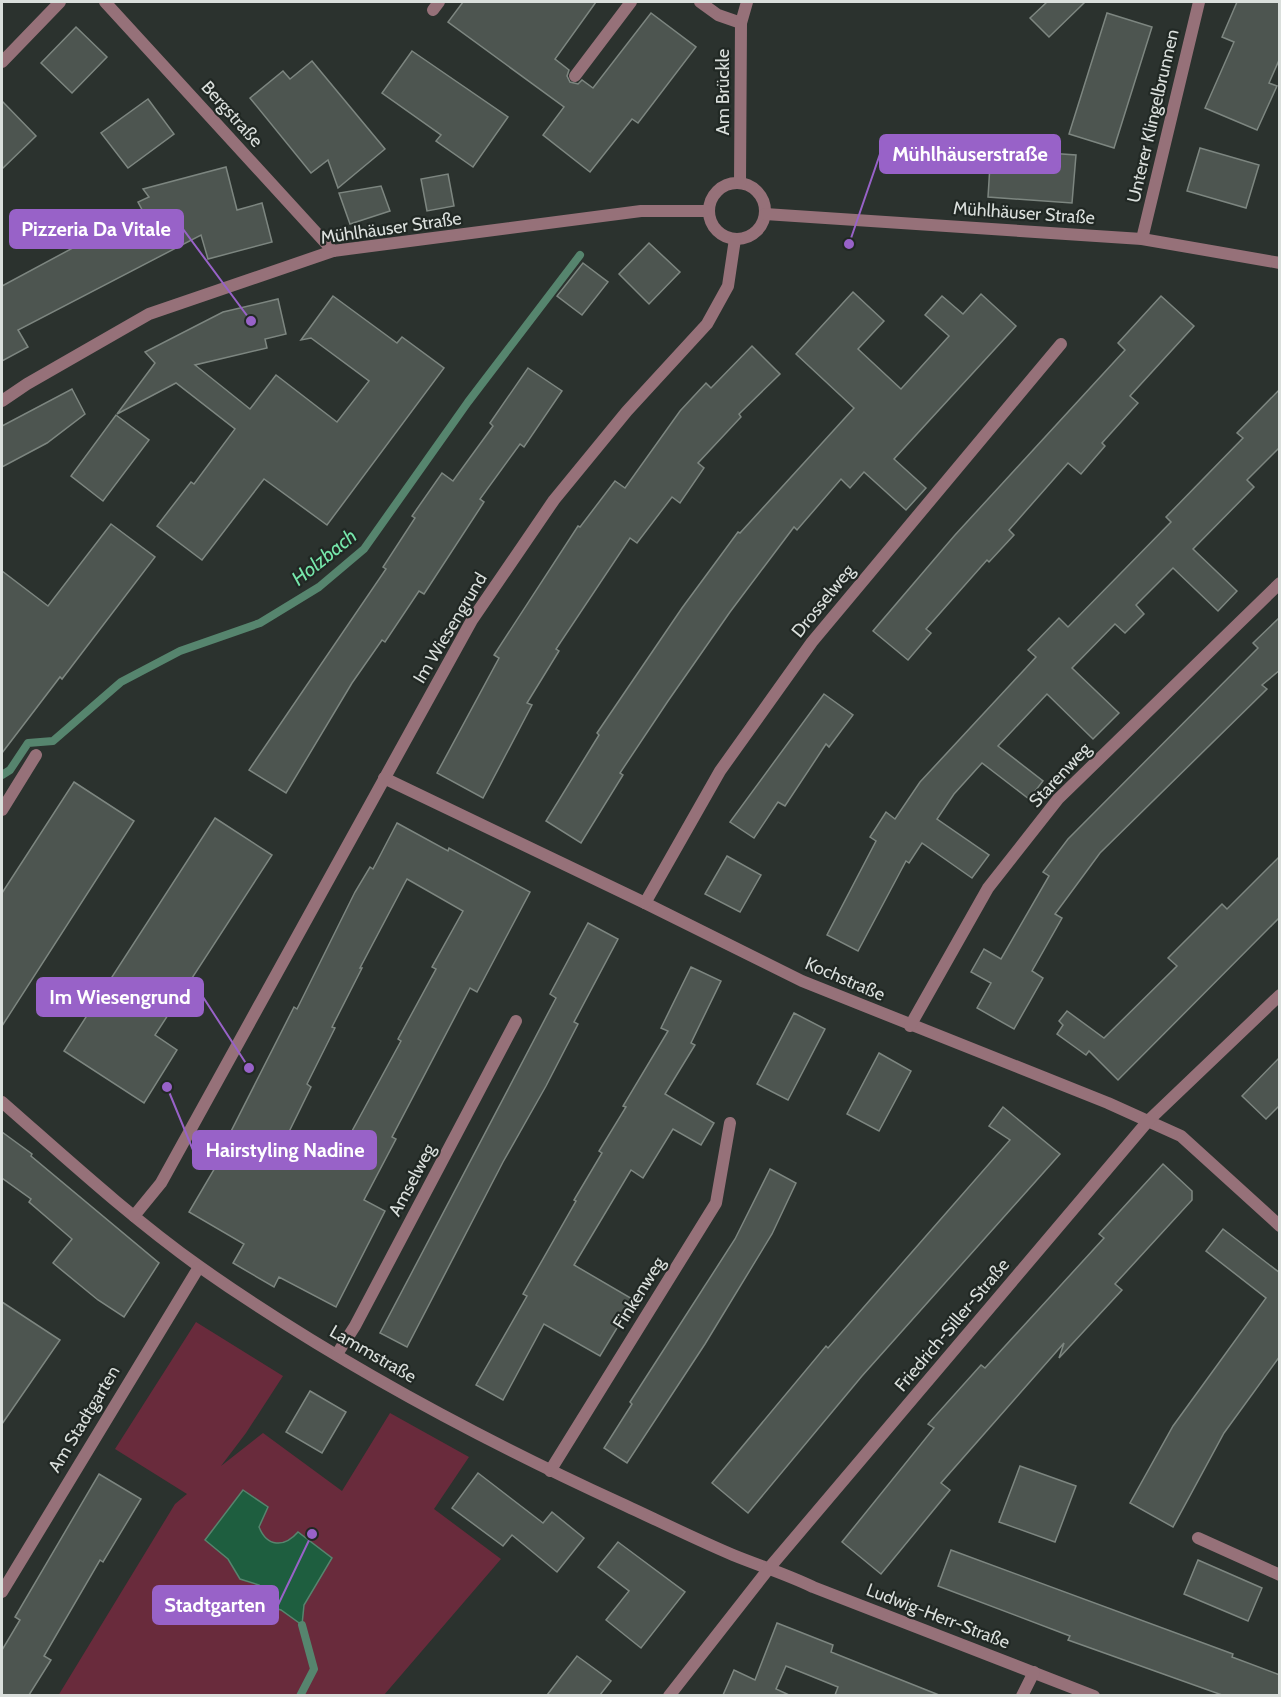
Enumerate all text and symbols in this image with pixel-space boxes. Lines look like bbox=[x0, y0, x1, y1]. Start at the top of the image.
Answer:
street label: Unterer Klingelbrunnen bbox=[1122, 27, 1184, 205]
street label: Am Brückle bbox=[712, 49, 734, 135]
street label: Bergstraße bbox=[196, 76, 268, 152]
callout: Mühlhäuserstraße bbox=[880, 135, 1060, 173]
text: Mühlhäuserstraße bbox=[892, 142, 1048, 166]
street label: Mühlhäuser Straße bbox=[952, 197, 1096, 229]
street label: Mühlhäuser Straße bbox=[319, 207, 463, 249]
callout: Pizzeria Da Vitale bbox=[10, 210, 183, 248]
text: Pizzeria Da Vitale bbox=[21, 217, 171, 241]
water label: Holzbach bbox=[287, 524, 361, 590]
street label: Drosselweg bbox=[787, 559, 860, 642]
street label: Im Wiesengrund bbox=[408, 569, 492, 687]
street label: Starenweg bbox=[1024, 737, 1096, 812]
street label: Kochstraße bbox=[802, 952, 888, 1006]
callout: Im Wiesengrund bbox=[37, 978, 203, 1016]
text: Im Wiesengrund bbox=[49, 985, 191, 1009]
callout: Hairstyling Nadine bbox=[193, 1131, 376, 1169]
text: Hairstyling Nadine bbox=[206, 1138, 364, 1162]
street label: Amselweg bbox=[384, 1139, 441, 1220]
street label: Finkenweg bbox=[608, 1252, 670, 1333]
street label: Friedrich-Siller-Straße bbox=[890, 1254, 1014, 1396]
street label: Lammstraße bbox=[326, 1320, 420, 1388]
street label: Am Stadtgarten bbox=[44, 1362, 124, 1476]
street label: Ludwig-Herr-Straße bbox=[863, 1579, 1013, 1653]
callout: Stadtgarten bbox=[153, 1586, 278, 1624]
text: Stadtgarten bbox=[164, 1593, 266, 1617]

